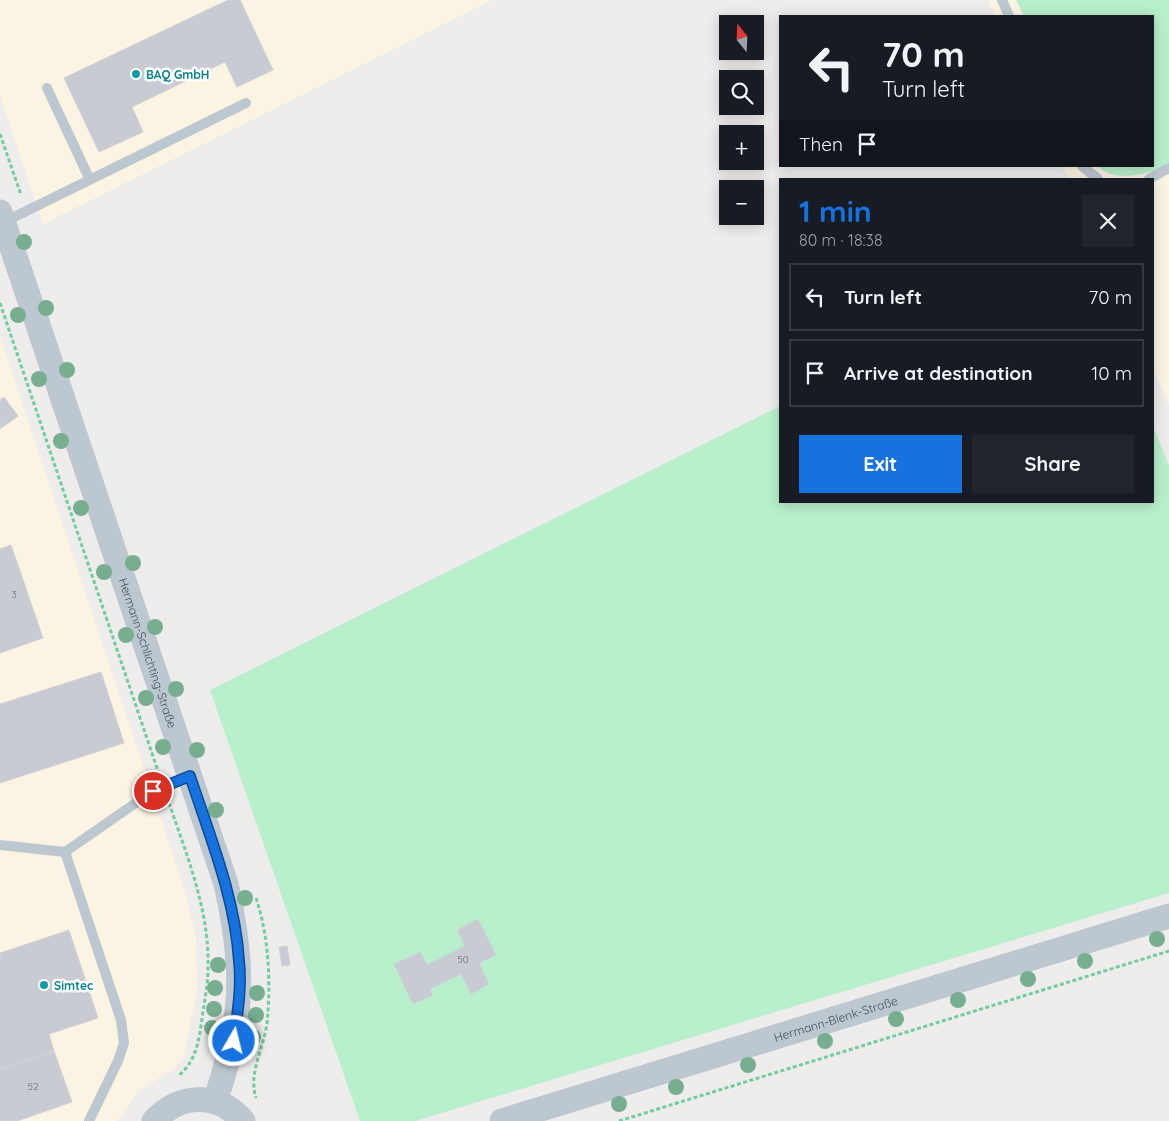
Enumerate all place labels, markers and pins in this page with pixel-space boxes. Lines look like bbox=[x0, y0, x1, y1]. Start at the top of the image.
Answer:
place label: BAQ GmbH bbox=[146, 67, 209, 82]
marker: BAQ GmbH bbox=[130, 68, 142, 80]
pin bbox=[132, 770, 174, 812]
place label: Simtec bbox=[54, 978, 93, 993]
marker: Simtec bbox=[38, 979, 50, 991]

